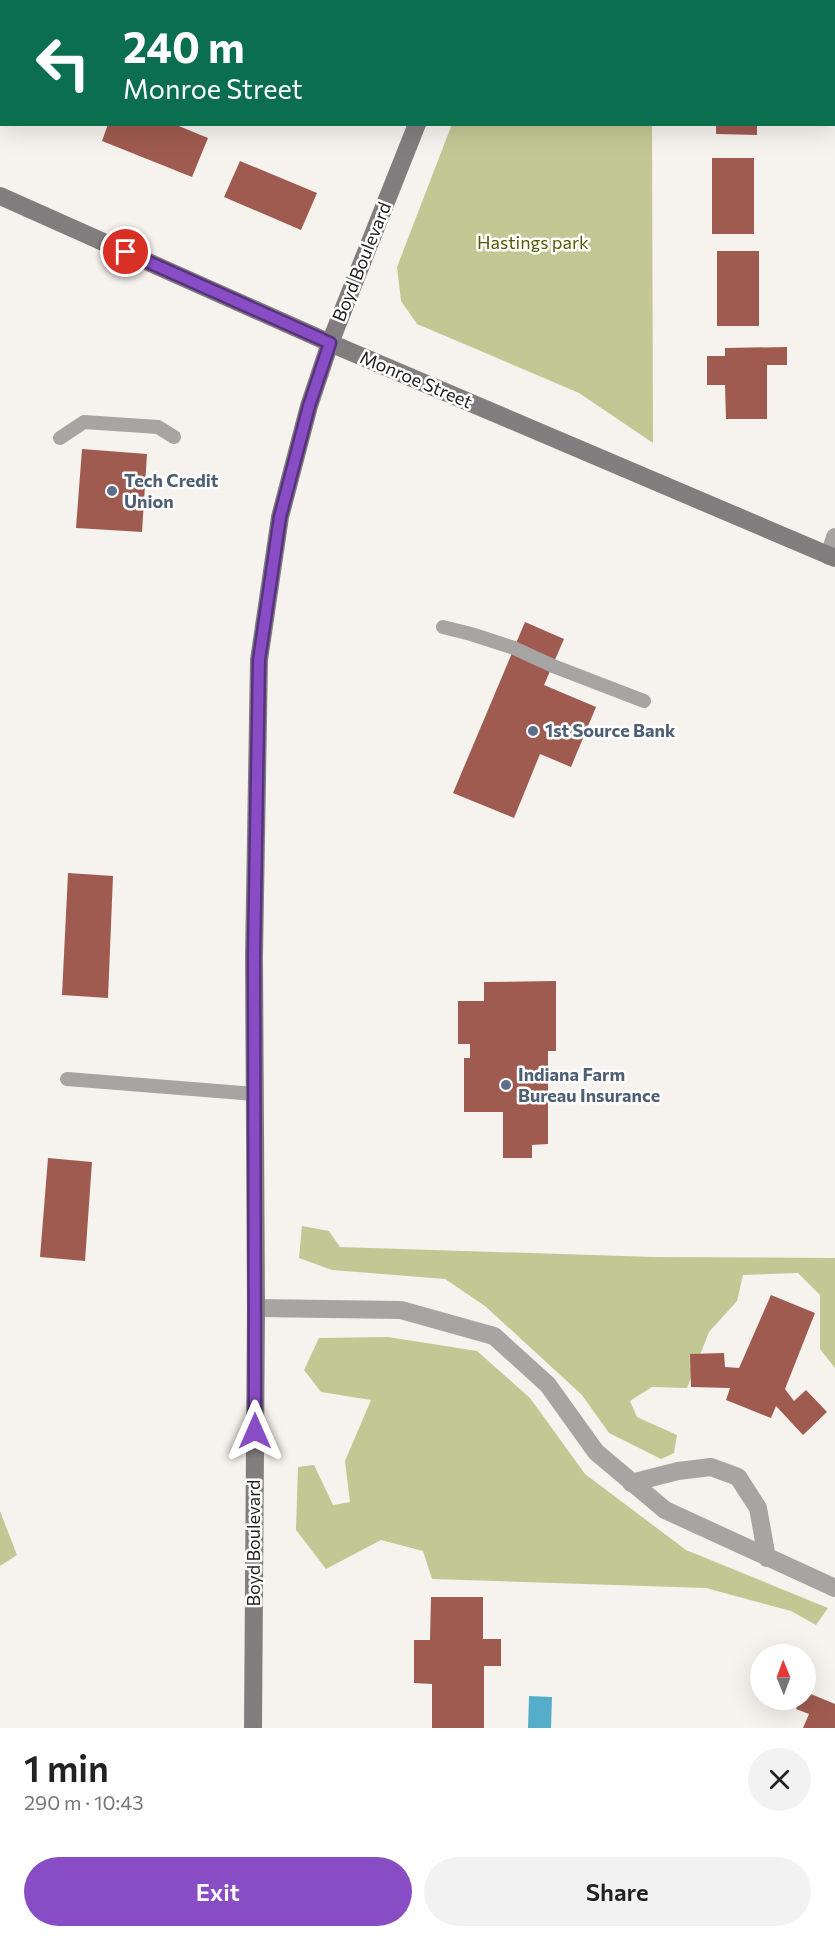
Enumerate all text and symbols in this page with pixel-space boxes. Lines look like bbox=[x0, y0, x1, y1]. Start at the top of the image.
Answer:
text: 240 m bbox=[123, 20, 245, 72]
icon: left bbox=[24, 24, 102, 102]
text: Monroe Street bbox=[123, 72, 303, 105]
street label: Boyd Boulevard bbox=[327, 199, 395, 325]
pin bbox=[100, 226, 151, 277]
park label: Hastings park bbox=[477, 231, 589, 253]
icon: arrive bbox=[109, 235, 142, 268]
street label: Monroe Street bbox=[357, 346, 476, 413]
place label: Tech Credit Union bbox=[124, 469, 219, 512]
marker: Tech Credit Union bbox=[105, 484, 119, 498]
place label: 1st Source Bank bbox=[545, 719, 676, 741]
marker: 1st Source Bank bbox=[526, 724, 540, 738]
place label: Indiana Farm Bureau Insurance bbox=[518, 1063, 660, 1106]
marker: Indiana Farm Bureau Insurance bbox=[499, 1078, 513, 1092]
position arrow bbox=[223, 1399, 287, 1463]
street label: Boyd Boulevard bbox=[242, 1480, 264, 1607]
north arrow bbox=[750, 1644, 816, 1710]
map controls bbox=[750, 1644, 816, 1710]
text: 1 min bbox=[24, 1745, 109, 1789]
button: close bbox=[748, 1748, 811, 1811]
text: 290 m · 10:43 bbox=[24, 1790, 144, 1814]
button: Exit bbox=[24, 1857, 412, 1926]
button: Share bbox=[424, 1857, 811, 1926]

